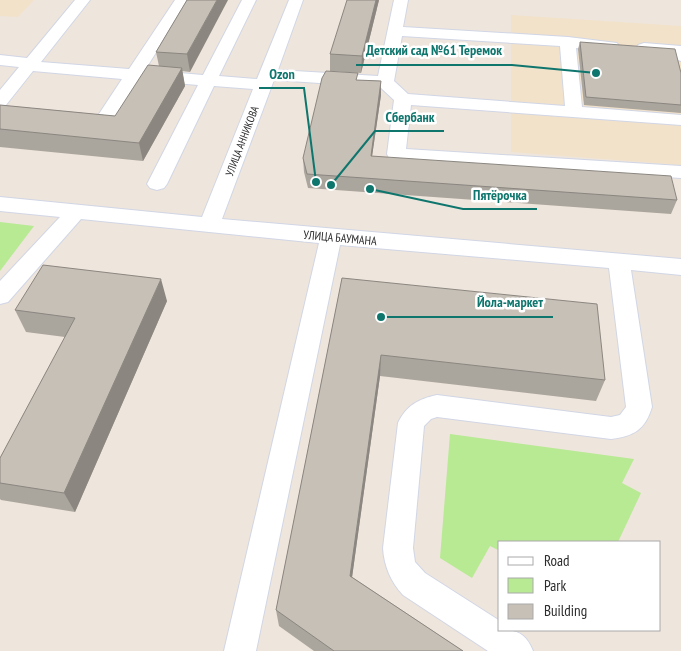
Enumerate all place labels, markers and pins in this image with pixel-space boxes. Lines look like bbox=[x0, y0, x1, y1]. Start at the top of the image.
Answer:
callout: Детский сад №61 Теремок bbox=[356, 36, 512, 65]
callout: Ozon bbox=[259, 59, 304, 88]
callout: Сбербанк bbox=[375, 102, 444, 131]
callout: Пятёрочка bbox=[463, 180, 537, 209]
callout: Йола-маркет bbox=[467, 288, 553, 317]

